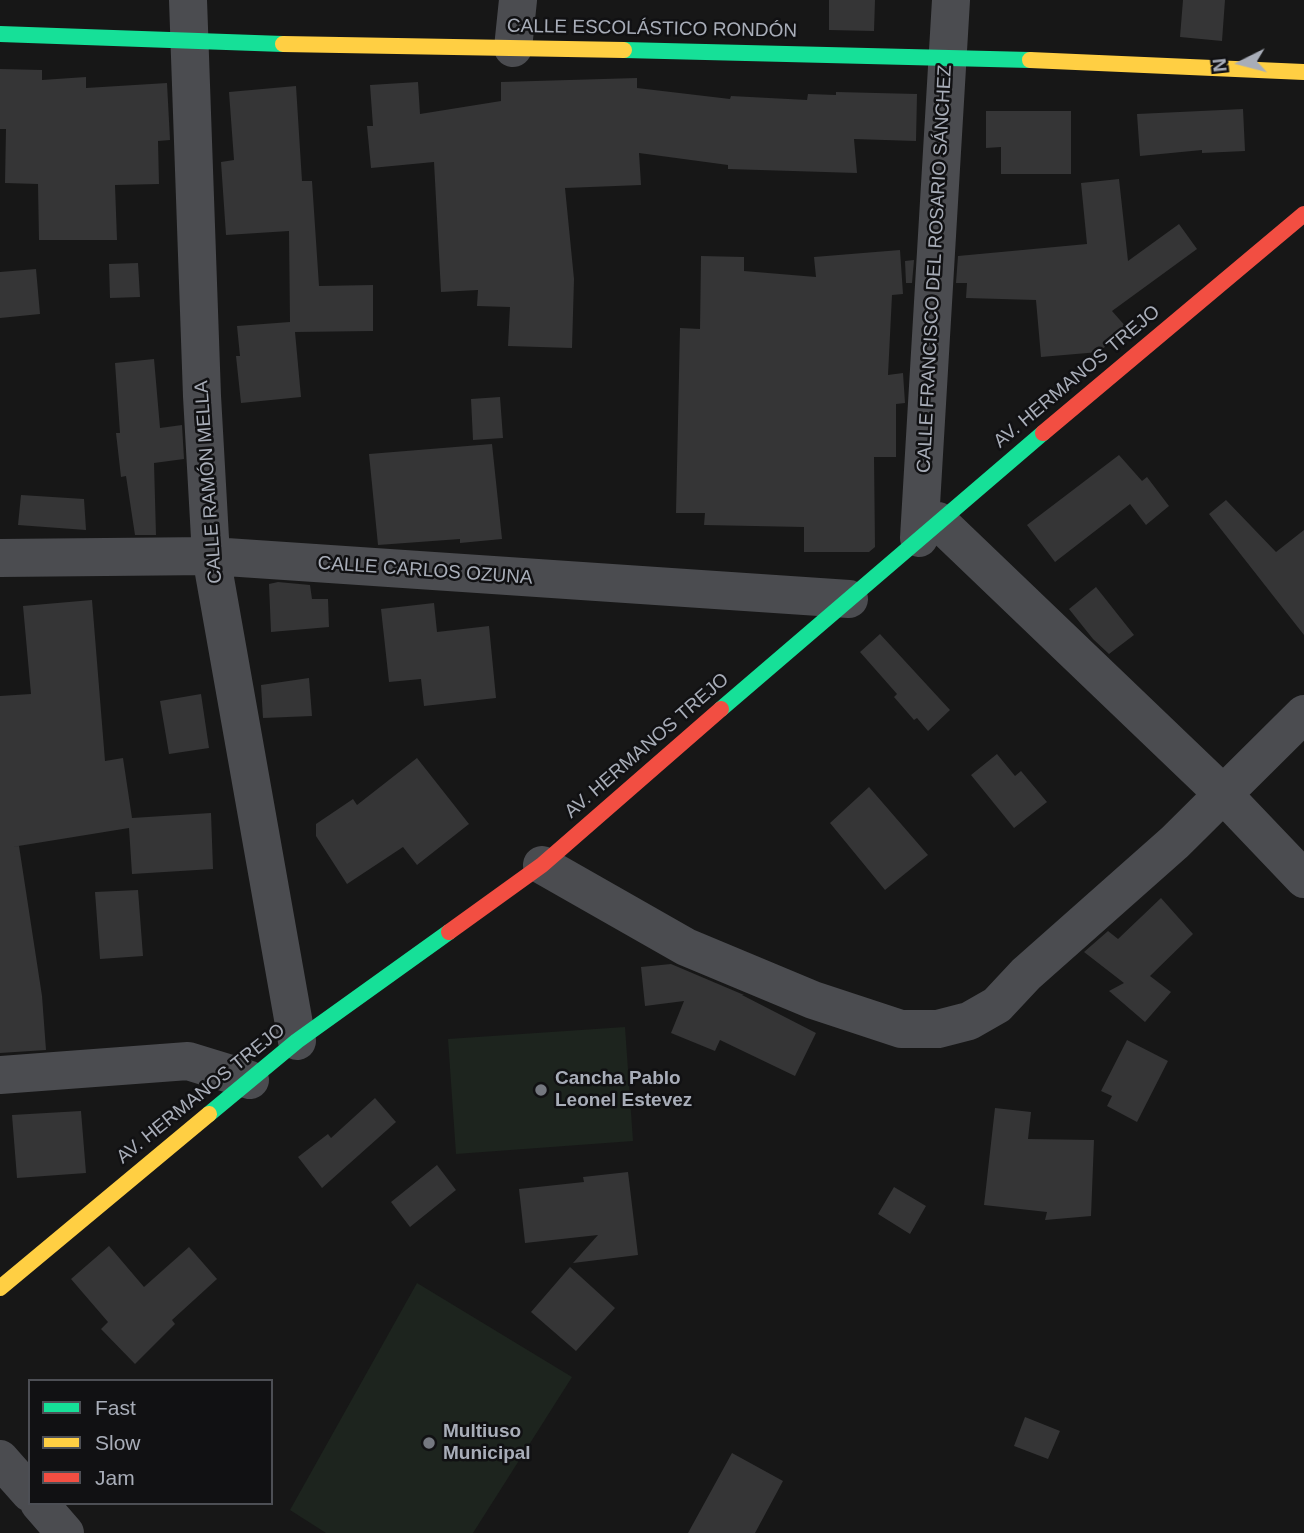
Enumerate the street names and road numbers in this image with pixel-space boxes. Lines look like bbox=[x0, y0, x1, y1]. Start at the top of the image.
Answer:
street label: CALLE ESCOLÁSTICO RONDÓN bbox=[507, 15, 797, 43]
street label: CALLE FRANCISCO DEL ROSARIO SÁNCHEZ bbox=[913, 64, 957, 474]
street label: AV. HERMANOS TREJO bbox=[989, 301, 1165, 453]
street label: CALLE RAMÓN MELLA bbox=[191, 380, 227, 584]
street label: CALLE CARLOS OZUNA bbox=[317, 552, 533, 590]
street label: AV. HERMANOS TREJO bbox=[560, 668, 734, 824]
street label: AV. HERMANOS TREJO bbox=[112, 1019, 290, 1169]

